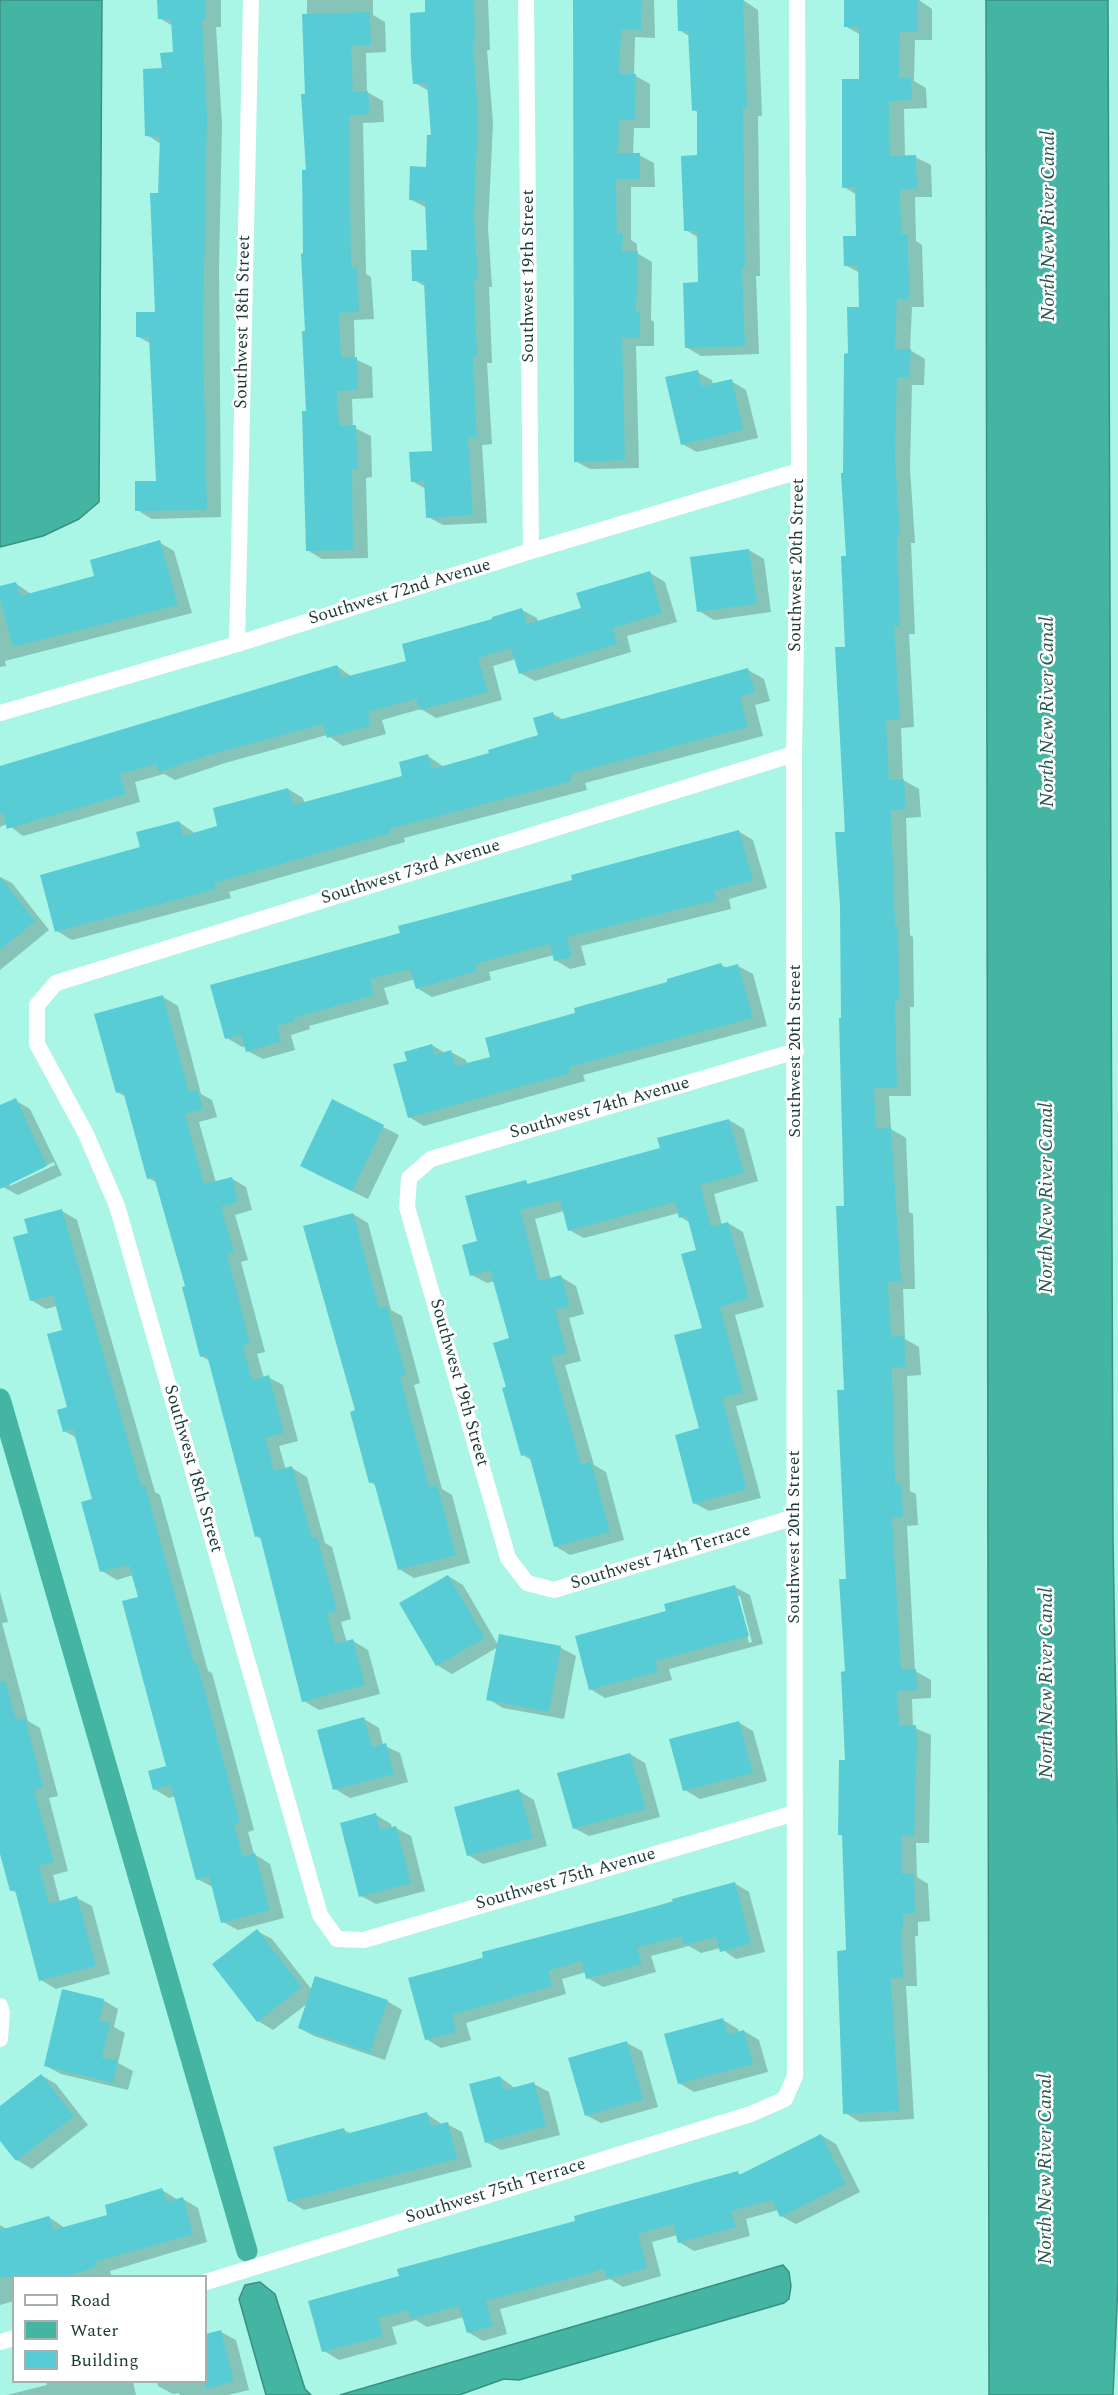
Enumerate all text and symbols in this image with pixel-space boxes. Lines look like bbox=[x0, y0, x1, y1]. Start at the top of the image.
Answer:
water label: North New River Canal bbox=[1038, 131, 1062, 321]
street label: Southwest 19th Street bbox=[518, 189, 540, 363]
street label: Southwest 18th Street bbox=[232, 235, 256, 409]
street label: Southwest 20th Street bbox=[786, 478, 810, 652]
street label: Southwest 72nd Avenue bbox=[306, 555, 494, 631]
water label: North New River Canal bbox=[1037, 617, 1061, 807]
street label: Southwest 73rd Avenue bbox=[319, 835, 503, 911]
street label: Southwest 20th Street bbox=[785, 964, 807, 1138]
street label: Southwest 74th Avenue bbox=[508, 1073, 692, 1145]
water label: North New River Canal bbox=[1036, 1103, 1060, 1293]
street label: Southwest 19th Street bbox=[424, 1297, 492, 1469]
street label: Southwest 18th Street bbox=[158, 1383, 226, 1555]
street label: Southwest 20th Street bbox=[784, 1450, 806, 1624]
street label: Southwest 74th Terrace bbox=[568, 1520, 754, 1596]
water label: North New River Canal bbox=[1036, 1588, 1060, 1778]
street label: Southwest 75th Avenue bbox=[474, 1844, 658, 1916]
water label: North New River Canal bbox=[1035, 2074, 1059, 2264]
street label: Southwest 75th Terrace bbox=[403, 2154, 589, 2230]
legend bbox=[12, 2275, 207, 2383]
text: Road bbox=[70, 2287, 111, 2314]
text: Water bbox=[70, 2317, 118, 2344]
text: Building bbox=[70, 2347, 139, 2374]

